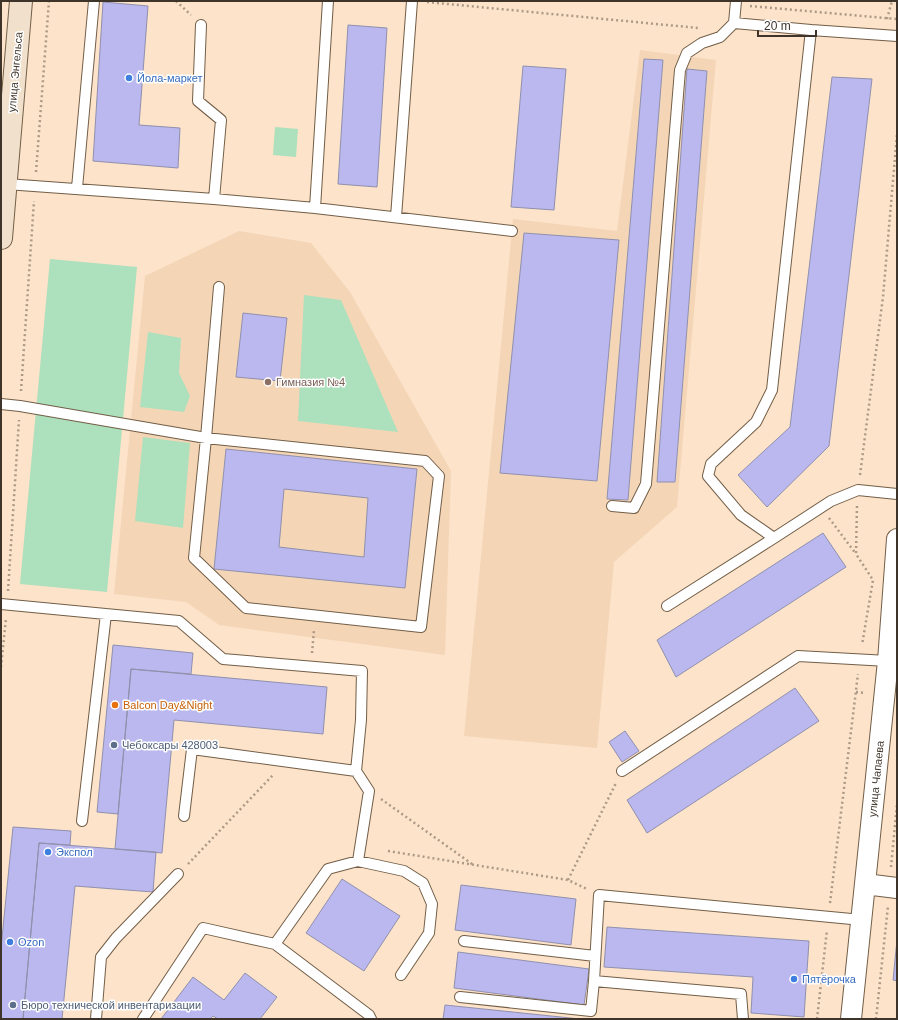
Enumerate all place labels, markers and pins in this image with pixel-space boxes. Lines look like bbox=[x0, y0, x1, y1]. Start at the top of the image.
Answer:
place label: Йола-маркет bbox=[137, 72, 203, 84]
marker: Йола-маркет bbox=[124, 73, 134, 83]
place label: Гимназия №4 bbox=[276, 376, 345, 388]
marker: Гимназия №4 bbox=[263, 377, 273, 387]
place label: Balcon Day&Night bbox=[123, 699, 212, 711]
marker: Balcon Day&Night bbox=[110, 700, 120, 710]
place label: Чебоксары 428003 bbox=[122, 739, 218, 751]
marker: Чебоксары 428003 bbox=[109, 740, 119, 750]
place label: Экспол bbox=[56, 846, 93, 858]
marker: Экспол bbox=[43, 847, 53, 857]
place label: Ozon bbox=[18, 936, 44, 948]
marker: Ozon bbox=[5, 937, 15, 947]
place label: Пятёрочка bbox=[802, 973, 857, 985]
marker: Пятёрочка bbox=[789, 974, 799, 984]
place label: Бюро технической инвентаризации bbox=[21, 999, 201, 1011]
marker: Бюро технической инвентаризации bbox=[8, 1000, 18, 1010]

